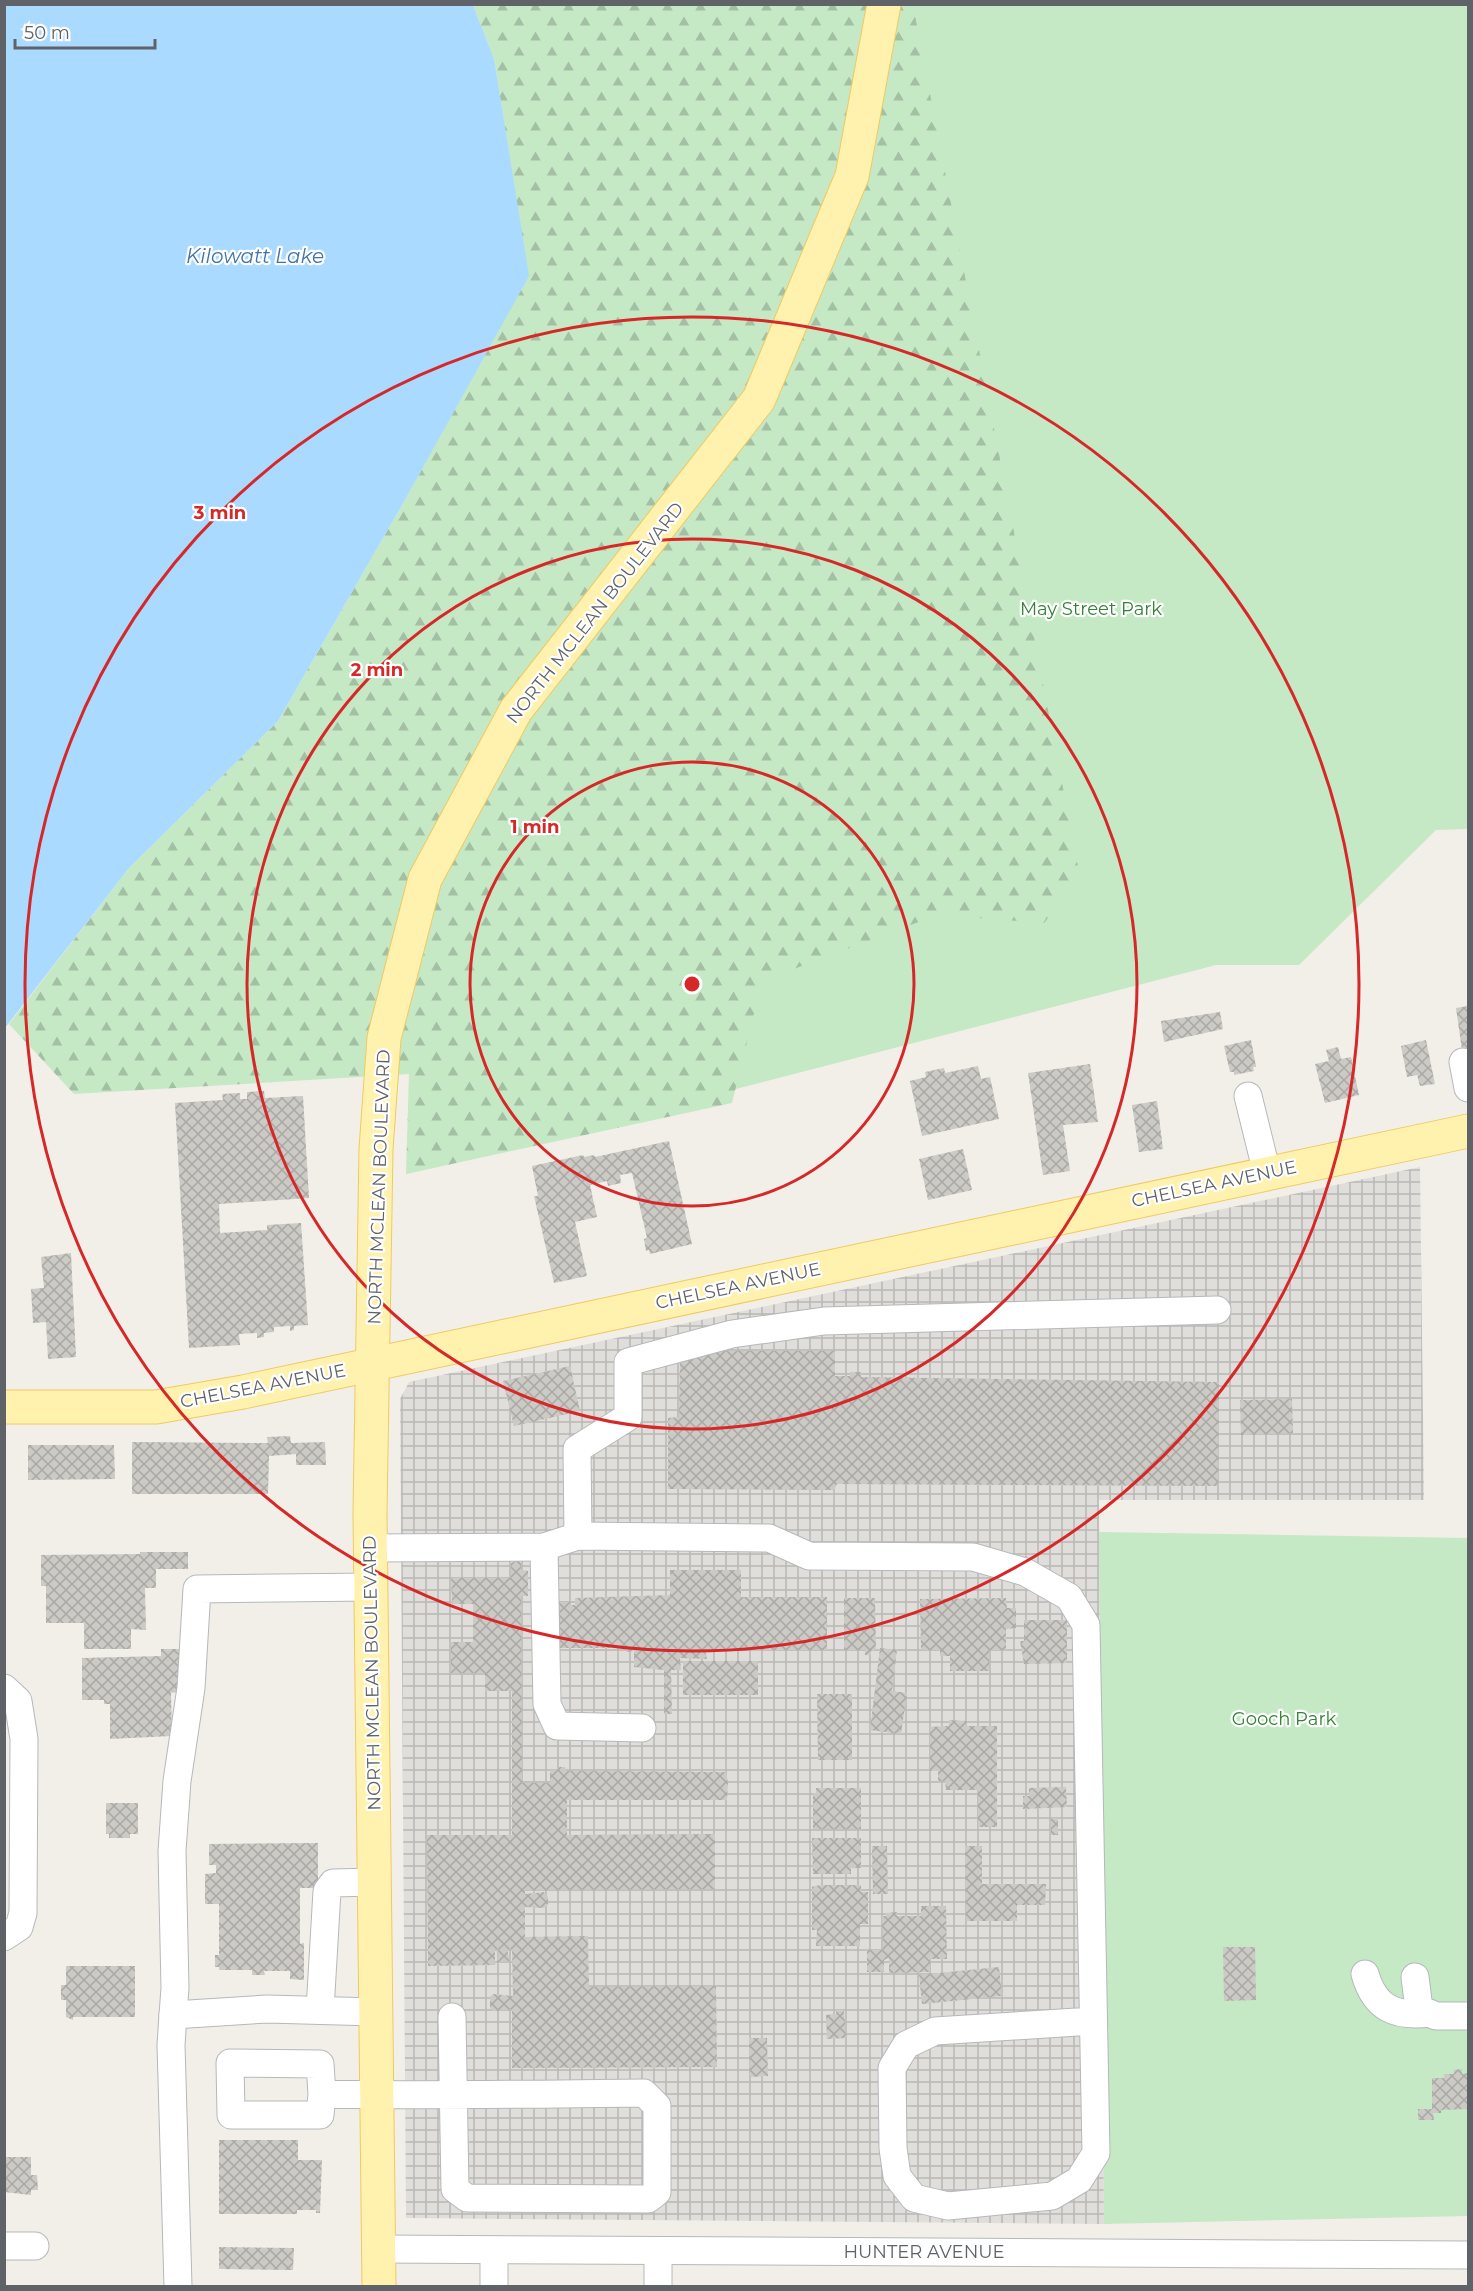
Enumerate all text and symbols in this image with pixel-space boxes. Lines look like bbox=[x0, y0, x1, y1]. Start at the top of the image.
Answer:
scale bar bbox=[15, 12, 154, 50]
text: 50 m bbox=[24, 22, 70, 44]
water label: Kilowatt Lake bbox=[186, 244, 324, 268]
street label: NORTH MCLEAN BOULEVARD bbox=[502, 498, 688, 728]
text: 3 min bbox=[193, 502, 246, 524]
park label: May Street Park bbox=[1020, 598, 1162, 620]
text: 2 min bbox=[351, 659, 403, 681]
text: 1 min bbox=[511, 816, 559, 838]
centre of rings bbox=[682, 974, 702, 994]
street label: NORTH MCLEAN BOULEVARD bbox=[363, 1049, 395, 1325]
street label: CHELSEA AVENUE bbox=[1129, 1156, 1299, 1212]
street label: CHELSEA AVENUE bbox=[653, 1258, 823, 1314]
street label: CHELSEA AVENUE bbox=[178, 1359, 348, 1413]
street label: NORTH MCLEAN BOULEVARD bbox=[359, 1535, 385, 1811]
park label: Gooch Park bbox=[1232, 1708, 1336, 1730]
street label: HUNTER AVENUE bbox=[843, 2241, 1005, 2263]

